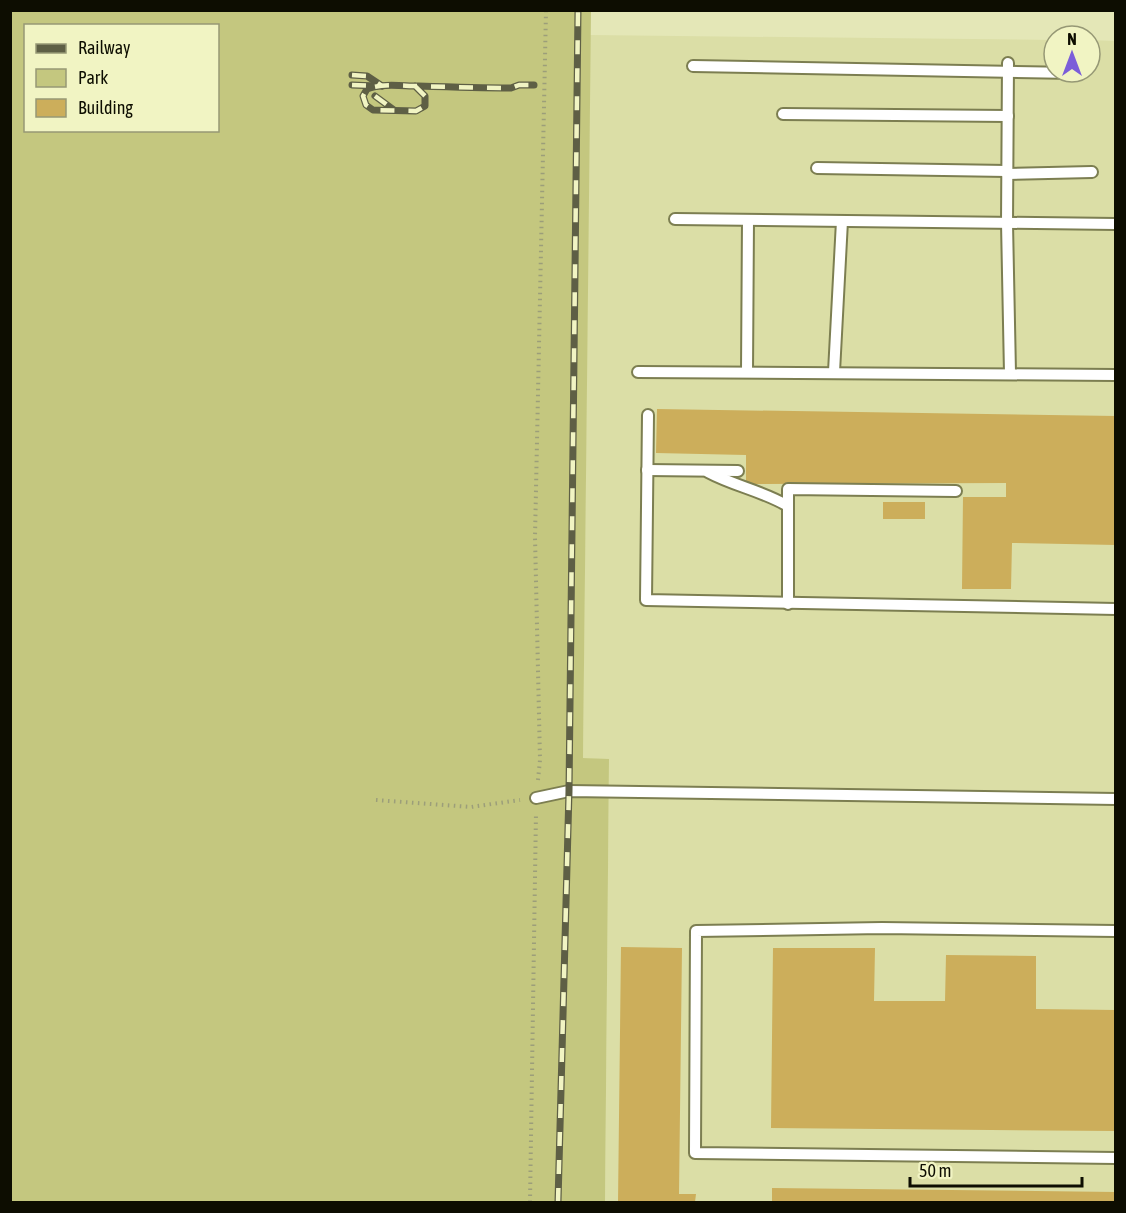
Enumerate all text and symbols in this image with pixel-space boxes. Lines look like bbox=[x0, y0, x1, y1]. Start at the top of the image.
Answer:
legend bbox=[24, 24, 219, 132]
north arrow bbox=[1042, 24, 1102, 84]
text: N bbox=[1067, 30, 1077, 48]
text: Railway bbox=[78, 37, 130, 58]
text: Park bbox=[78, 67, 108, 88]
text: Building bbox=[78, 97, 133, 118]
scale bar bbox=[910, 1150, 1082, 1188]
text: 50 m bbox=[919, 1160, 951, 1181]

